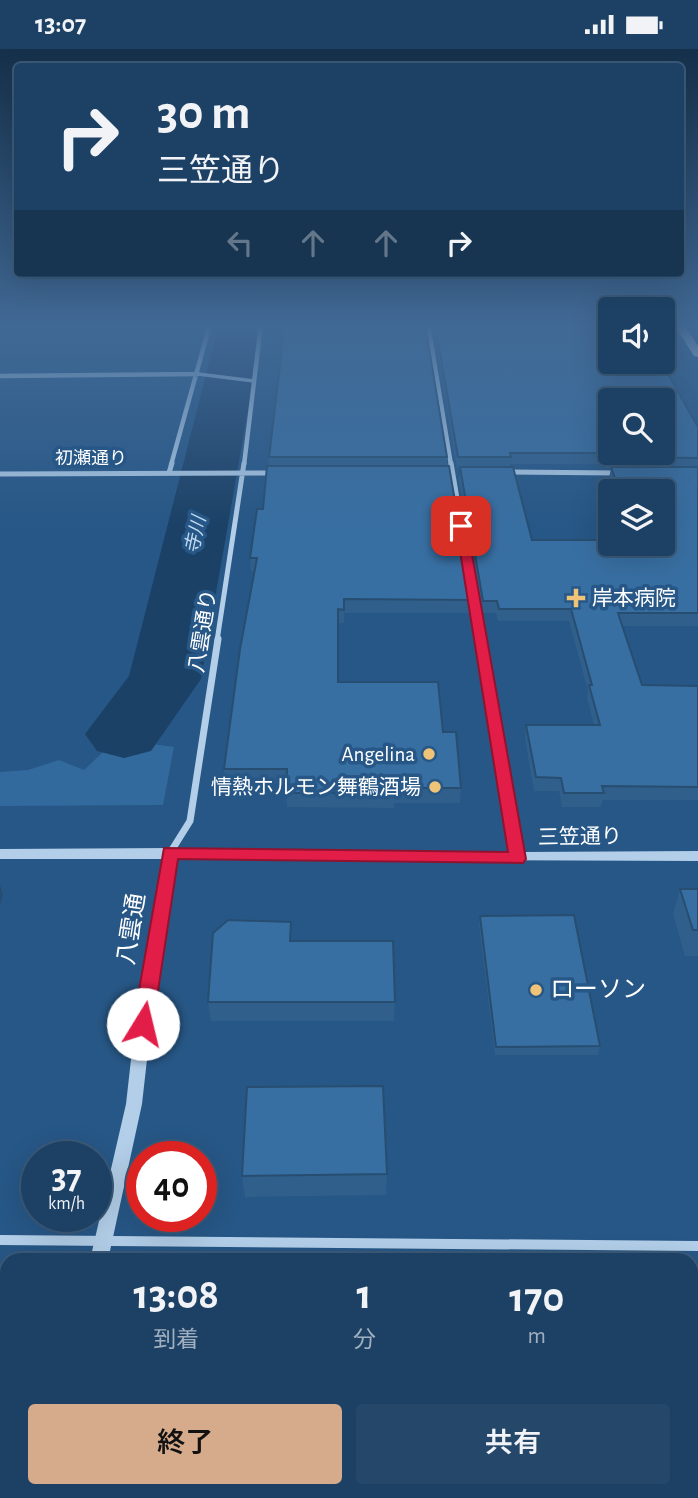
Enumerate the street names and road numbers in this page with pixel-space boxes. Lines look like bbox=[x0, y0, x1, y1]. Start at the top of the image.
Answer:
street label: 初瀬通り bbox=[55, 449, 127, 468]
street label: 八雲通り bbox=[185, 588, 220, 674]
street label: 三笠通り bbox=[538, 825, 622, 848]
street label: 八雲通 bbox=[114, 891, 149, 966]

